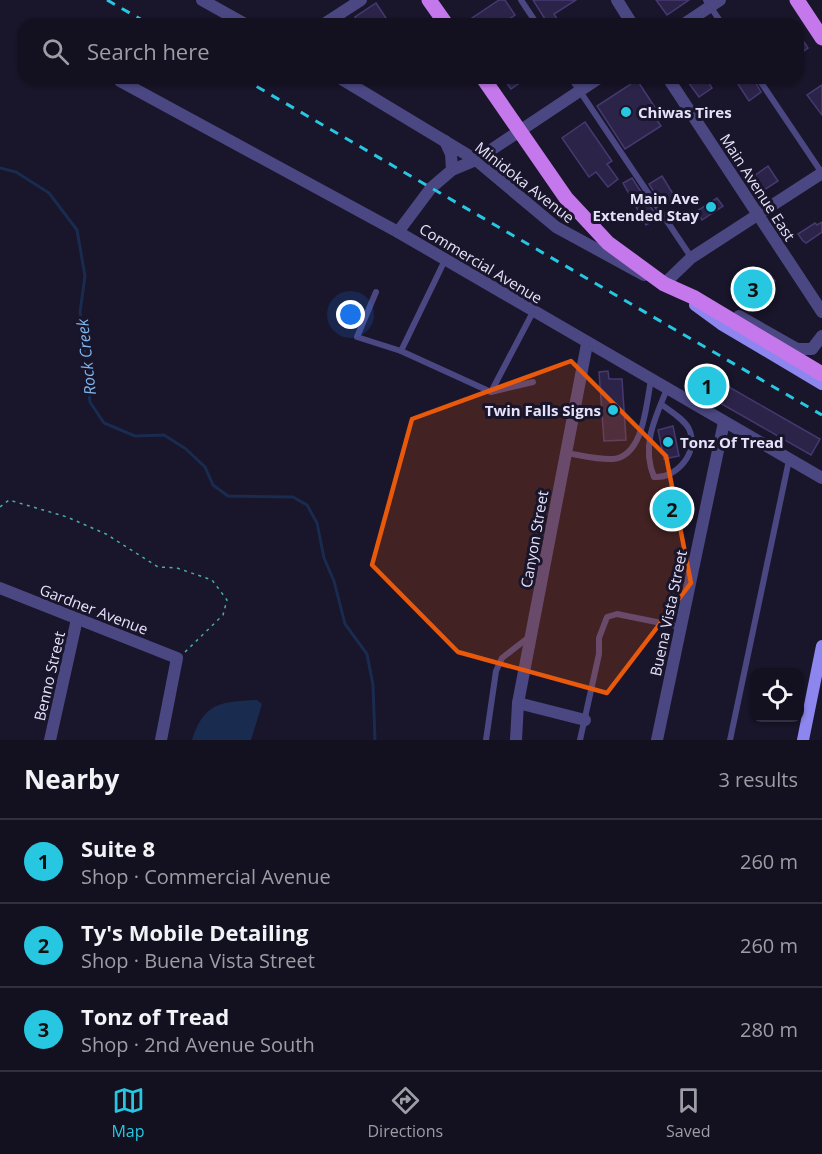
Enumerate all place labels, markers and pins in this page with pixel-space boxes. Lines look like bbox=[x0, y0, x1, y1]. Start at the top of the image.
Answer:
place label: Chiwas Tires bbox=[638, 102, 732, 122]
marker: Chiwas Tires bbox=[619, 105, 633, 119]
place label: Main Ave Extended Stay bbox=[593, 188, 699, 225]
marker: Main Ave Extended Stay bbox=[704, 200, 718, 214]
pin: 3 bbox=[734, 266, 772, 312]
pin: 1 bbox=[688, 364, 726, 408]
place label: Twin Falls Signs bbox=[485, 400, 601, 420]
marker: Twin Falls Signs bbox=[606, 403, 620, 417]
place label: Tonz Of Tread bbox=[680, 432, 784, 452]
marker: Tonz Of Tread bbox=[661, 435, 675, 449]
pin: 2 bbox=[652, 486, 692, 532]

